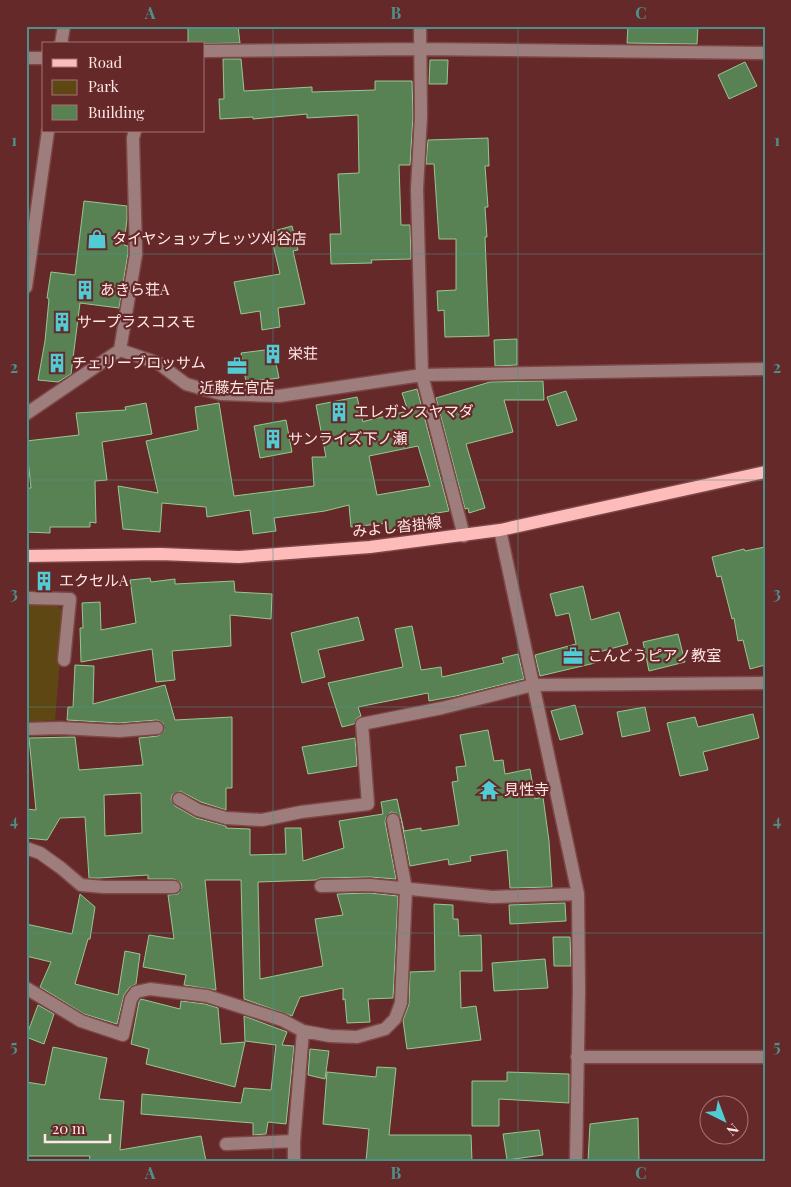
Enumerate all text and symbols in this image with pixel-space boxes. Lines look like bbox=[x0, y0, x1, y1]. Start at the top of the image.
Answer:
text: A bbox=[144, 2, 156, 23]
text: B bbox=[391, 2, 402, 23]
text: C bbox=[635, 2, 647, 23]
legend bbox=[42, 42, 205, 132]
text: Road bbox=[88, 52, 122, 72]
text: Park bbox=[88, 76, 120, 96]
text: Building bbox=[88, 102, 145, 122]
text: 1 bbox=[11, 129, 17, 150]
text: 1 bbox=[774, 129, 780, 150]
shop icon: タイヤショップヒッツ刈谷店 bbox=[86, 228, 108, 250]
place label: タイヤショップヒッツ刈谷店 bbox=[112, 228, 307, 248]
building icon: あきら荘A bbox=[74, 279, 96, 301]
place label: あきら荘A bbox=[100, 279, 170, 299]
building icon: サープラスコスモ bbox=[51, 311, 73, 333]
place label: サープラスコスモ bbox=[77, 311, 196, 331]
building icon: 栄荘 bbox=[262, 343, 284, 365]
place label: 栄荘 bbox=[288, 343, 318, 363]
building icon: チェリーブロッサム bbox=[46, 352, 68, 374]
place label: チェリーブロッサム bbox=[72, 352, 206, 372]
office icon: 近藤左官店 bbox=[226, 355, 248, 377]
text: 2 bbox=[10, 356, 18, 377]
text: 2 bbox=[773, 356, 781, 377]
place label: 近藤左官店 bbox=[199, 377, 275, 397]
building icon: エレガンスヤマダ bbox=[328, 401, 350, 423]
place label: エレガンスヤマダ bbox=[354, 401, 474, 421]
building icon: サンライズ下ノ瀬 bbox=[262, 428, 284, 450]
place label: サンライズ下ノ瀬 bbox=[288, 428, 408, 448]
street label: みよし沓掛線 bbox=[351, 511, 443, 541]
building icon: エクセルA bbox=[33, 570, 55, 592]
place label: エクセルA bbox=[59, 570, 129, 590]
text: 3 bbox=[10, 582, 18, 603]
text: 3 bbox=[773, 582, 781, 603]
office icon: こんどうピアノ教室 bbox=[562, 645, 584, 667]
place label: こんどうピアノ教室 bbox=[588, 645, 721, 665]
temple icon: 見性寺 bbox=[478, 779, 500, 801]
place label: 見性寺 bbox=[504, 779, 549, 799]
text: 4 bbox=[10, 809, 18, 830]
text: 4 bbox=[773, 809, 781, 830]
text: 5 bbox=[10, 1035, 18, 1056]
text: 5 bbox=[773, 1035, 781, 1056]
north arrow bbox=[698, 1094, 748, 1144]
scale bar bbox=[45, 1112, 110, 1144]
text: 20 m bbox=[52, 1118, 86, 1138]
text: N bbox=[723, 1120, 743, 1140]
text: A bbox=[144, 1162, 156, 1183]
text: B bbox=[391, 1162, 402, 1183]
text: C bbox=[635, 1162, 647, 1183]

